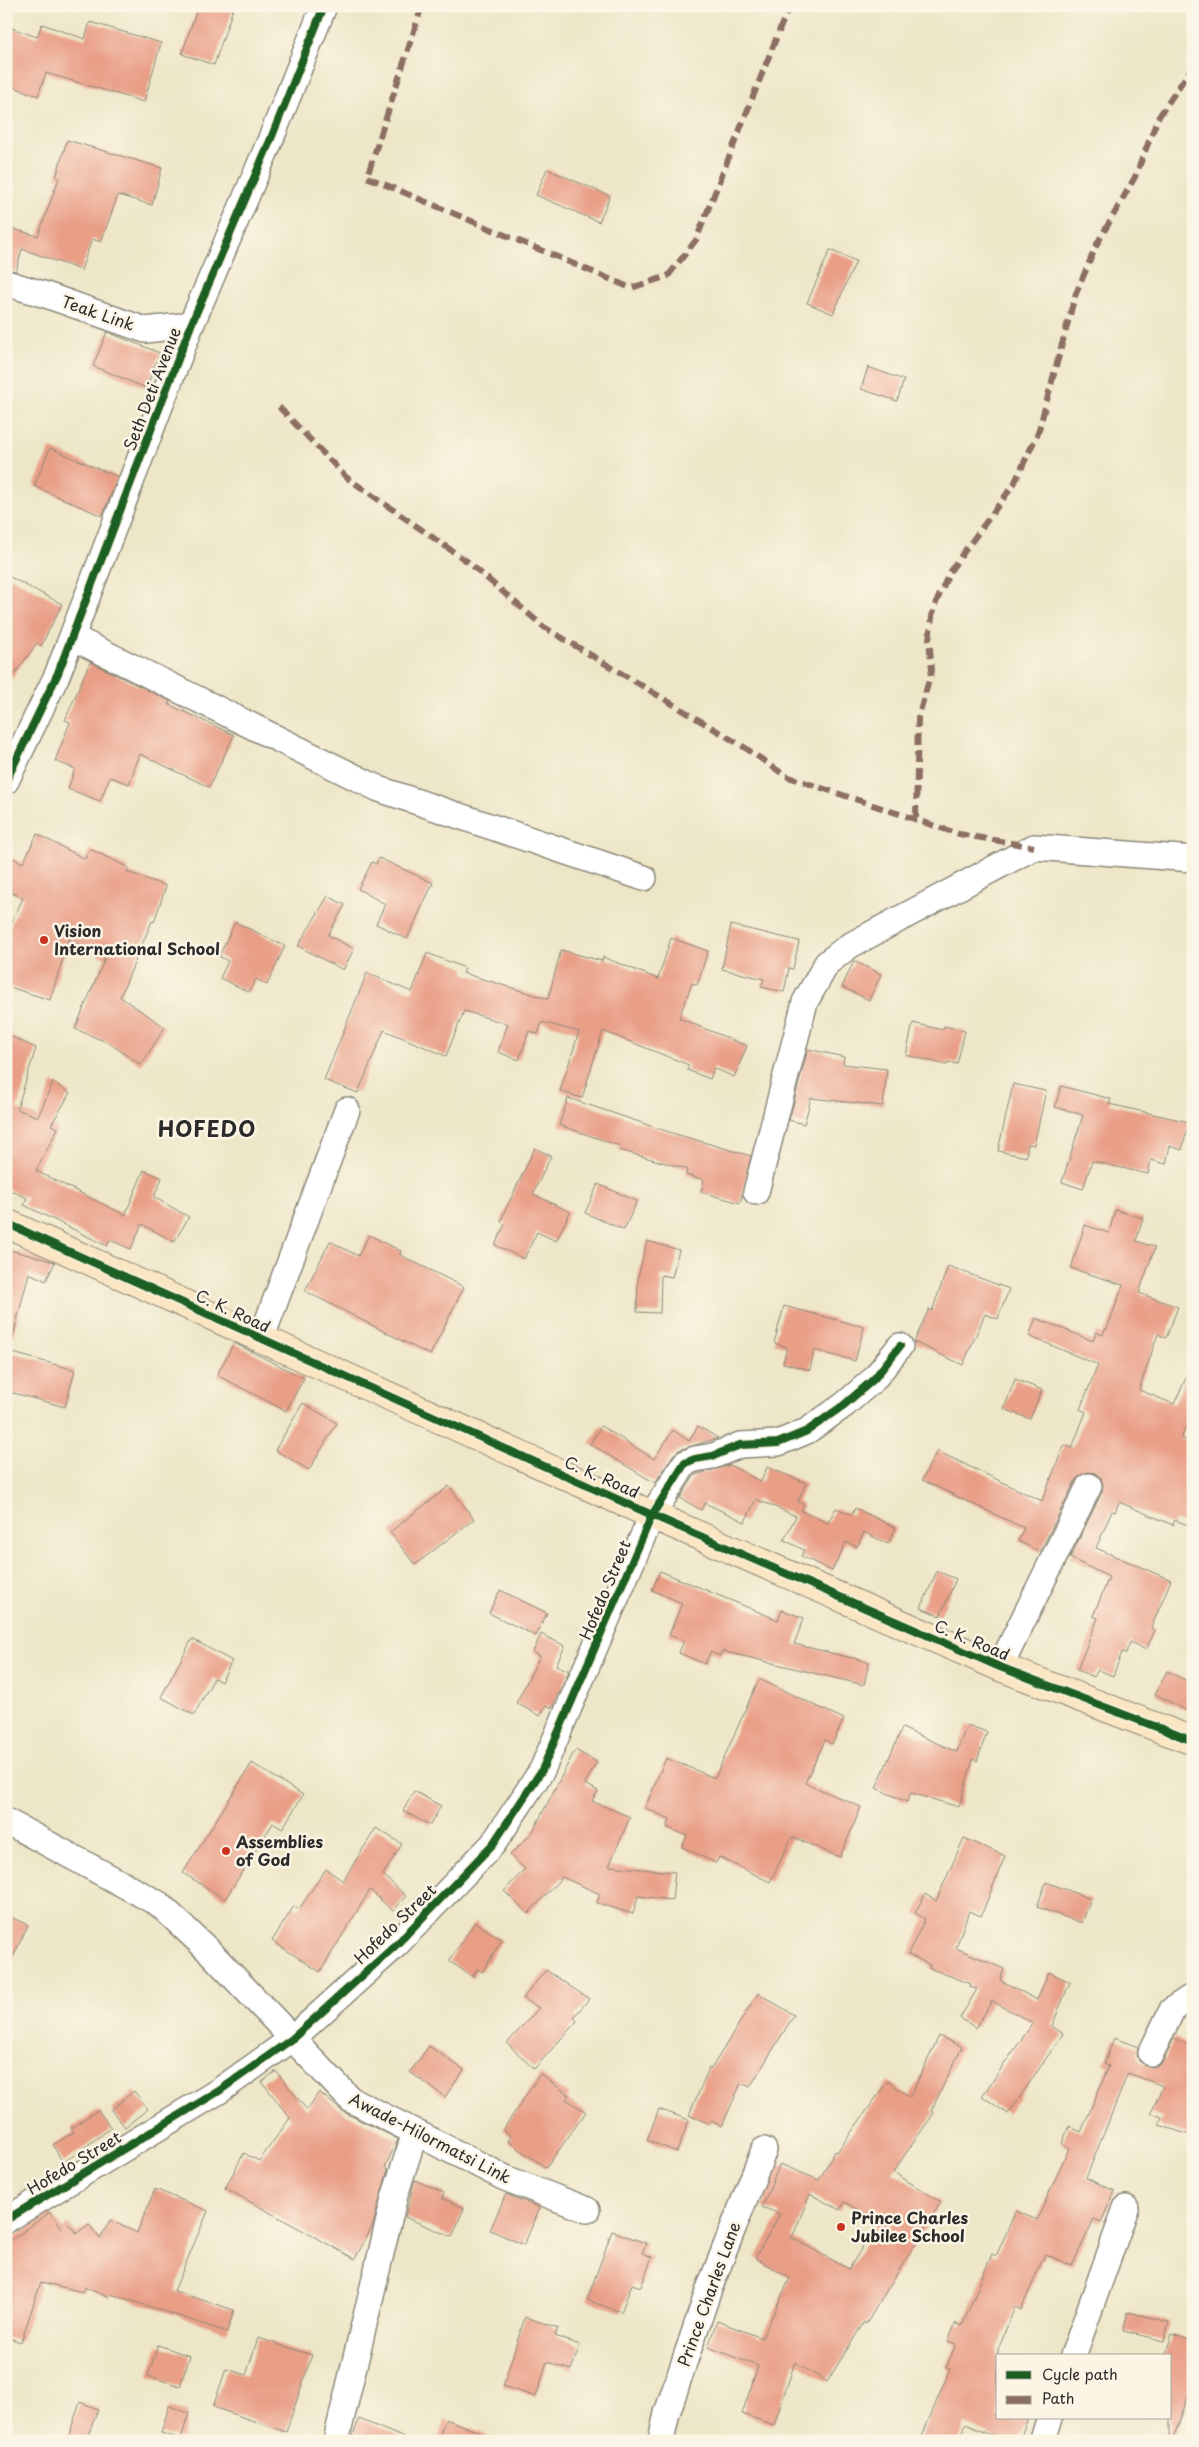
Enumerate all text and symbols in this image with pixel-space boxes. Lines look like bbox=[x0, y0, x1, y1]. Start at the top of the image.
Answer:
street label: Teak Link bbox=[59, 288, 138, 336]
street label: Seth Deti Avenue bbox=[116, 323, 186, 454]
place label: Vision International School bbox=[54, 918, 220, 960]
marker: Vision International School bbox=[38, 934, 50, 946]
district label: HOFEDO bbox=[158, 1112, 256, 1144]
street label: C. K. Road bbox=[192, 1282, 275, 1338]
street label: C. K. Road bbox=[561, 1449, 644, 1503]
street label: Hofedo Street bbox=[572, 1536, 636, 1643]
street label: C. K. Road bbox=[931, 1612, 1014, 1666]
place label: Assemblies of God bbox=[235, 1829, 323, 1871]
marker: Assemblies of God bbox=[220, 1845, 232, 1857]
street label: Hofedo Street bbox=[348, 1877, 441, 1969]
street label: Awade-Hilormatsi Link bbox=[345, 2086, 516, 2188]
street label: Hofedo Street bbox=[22, 2124, 126, 2200]
place label: Prince Charles Jubilee School bbox=[851, 2205, 969, 2247]
street label: Prince Charles Lane bbox=[671, 2218, 745, 2369]
marker: Prince Charles Jubilee School bbox=[835, 2221, 847, 2233]
legend bbox=[996, 2354, 1172, 2420]
text: Cycle path bbox=[1042, 2362, 1118, 2385]
text: Path bbox=[1042, 2386, 1074, 2409]

